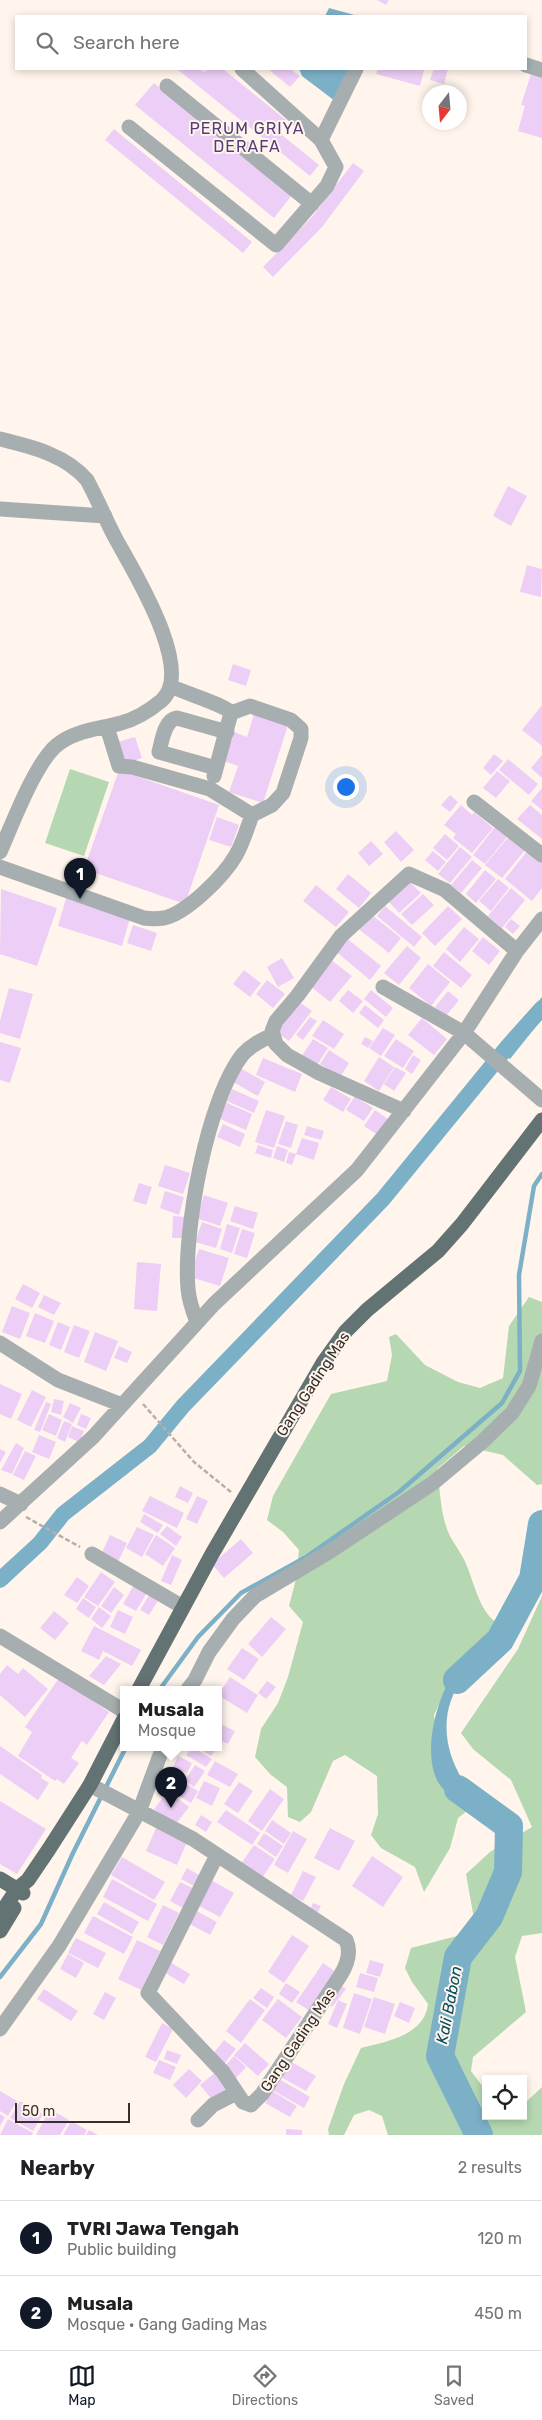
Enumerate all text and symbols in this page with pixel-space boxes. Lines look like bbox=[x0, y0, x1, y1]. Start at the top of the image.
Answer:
search box bbox=[15, 15, 527, 70]
icon: search bbox=[33, 29, 61, 57]
text: Search here bbox=[73, 31, 180, 54]
north arrow bbox=[422, 85, 467, 130]
district label: PERUM GRIYA DERAFA bbox=[190, 119, 304, 156]
your location bbox=[333, 774, 359, 800]
pin: 1 bbox=[64, 858, 96, 899]
street label: Gang Gading Mas bbox=[273, 1328, 354, 1440]
popup bbox=[120, 1686, 222, 1751]
text: Musala bbox=[138, 1698, 204, 1721]
text: Mosque bbox=[138, 1721, 196, 1740]
pin: 2 bbox=[155, 1767, 187, 1808]
water label: Kali Babon bbox=[432, 1964, 466, 2046]
street label: Gang Gading Mas bbox=[257, 1985, 339, 2095]
map controls bbox=[482, 2075, 527, 2120]
button: locate bbox=[482, 2075, 527, 2120]
scale bar bbox=[15, 2100, 130, 2123]
text: 50 m bbox=[22, 2103, 55, 2120]
text: Nearby bbox=[20, 2155, 95, 2180]
text: 2 results bbox=[458, 2158, 522, 2177]
text: TVRI Jawa Tengah bbox=[67, 2217, 239, 2240]
text: 1 bbox=[32, 2229, 40, 2248]
text: 120 m bbox=[477, 2229, 522, 2248]
text: Public building bbox=[67, 2240, 177, 2259]
text: Musala bbox=[67, 2292, 133, 2315]
text: 2 bbox=[31, 2304, 41, 2323]
text: 450 m bbox=[474, 2304, 522, 2323]
text: Mosque · Gang Gading Mas bbox=[67, 2315, 267, 2334]
tab: Map bbox=[68, 2362, 96, 2409]
tab: Directions bbox=[232, 2362, 298, 2409]
tab: Saved bbox=[434, 2362, 474, 2409]

